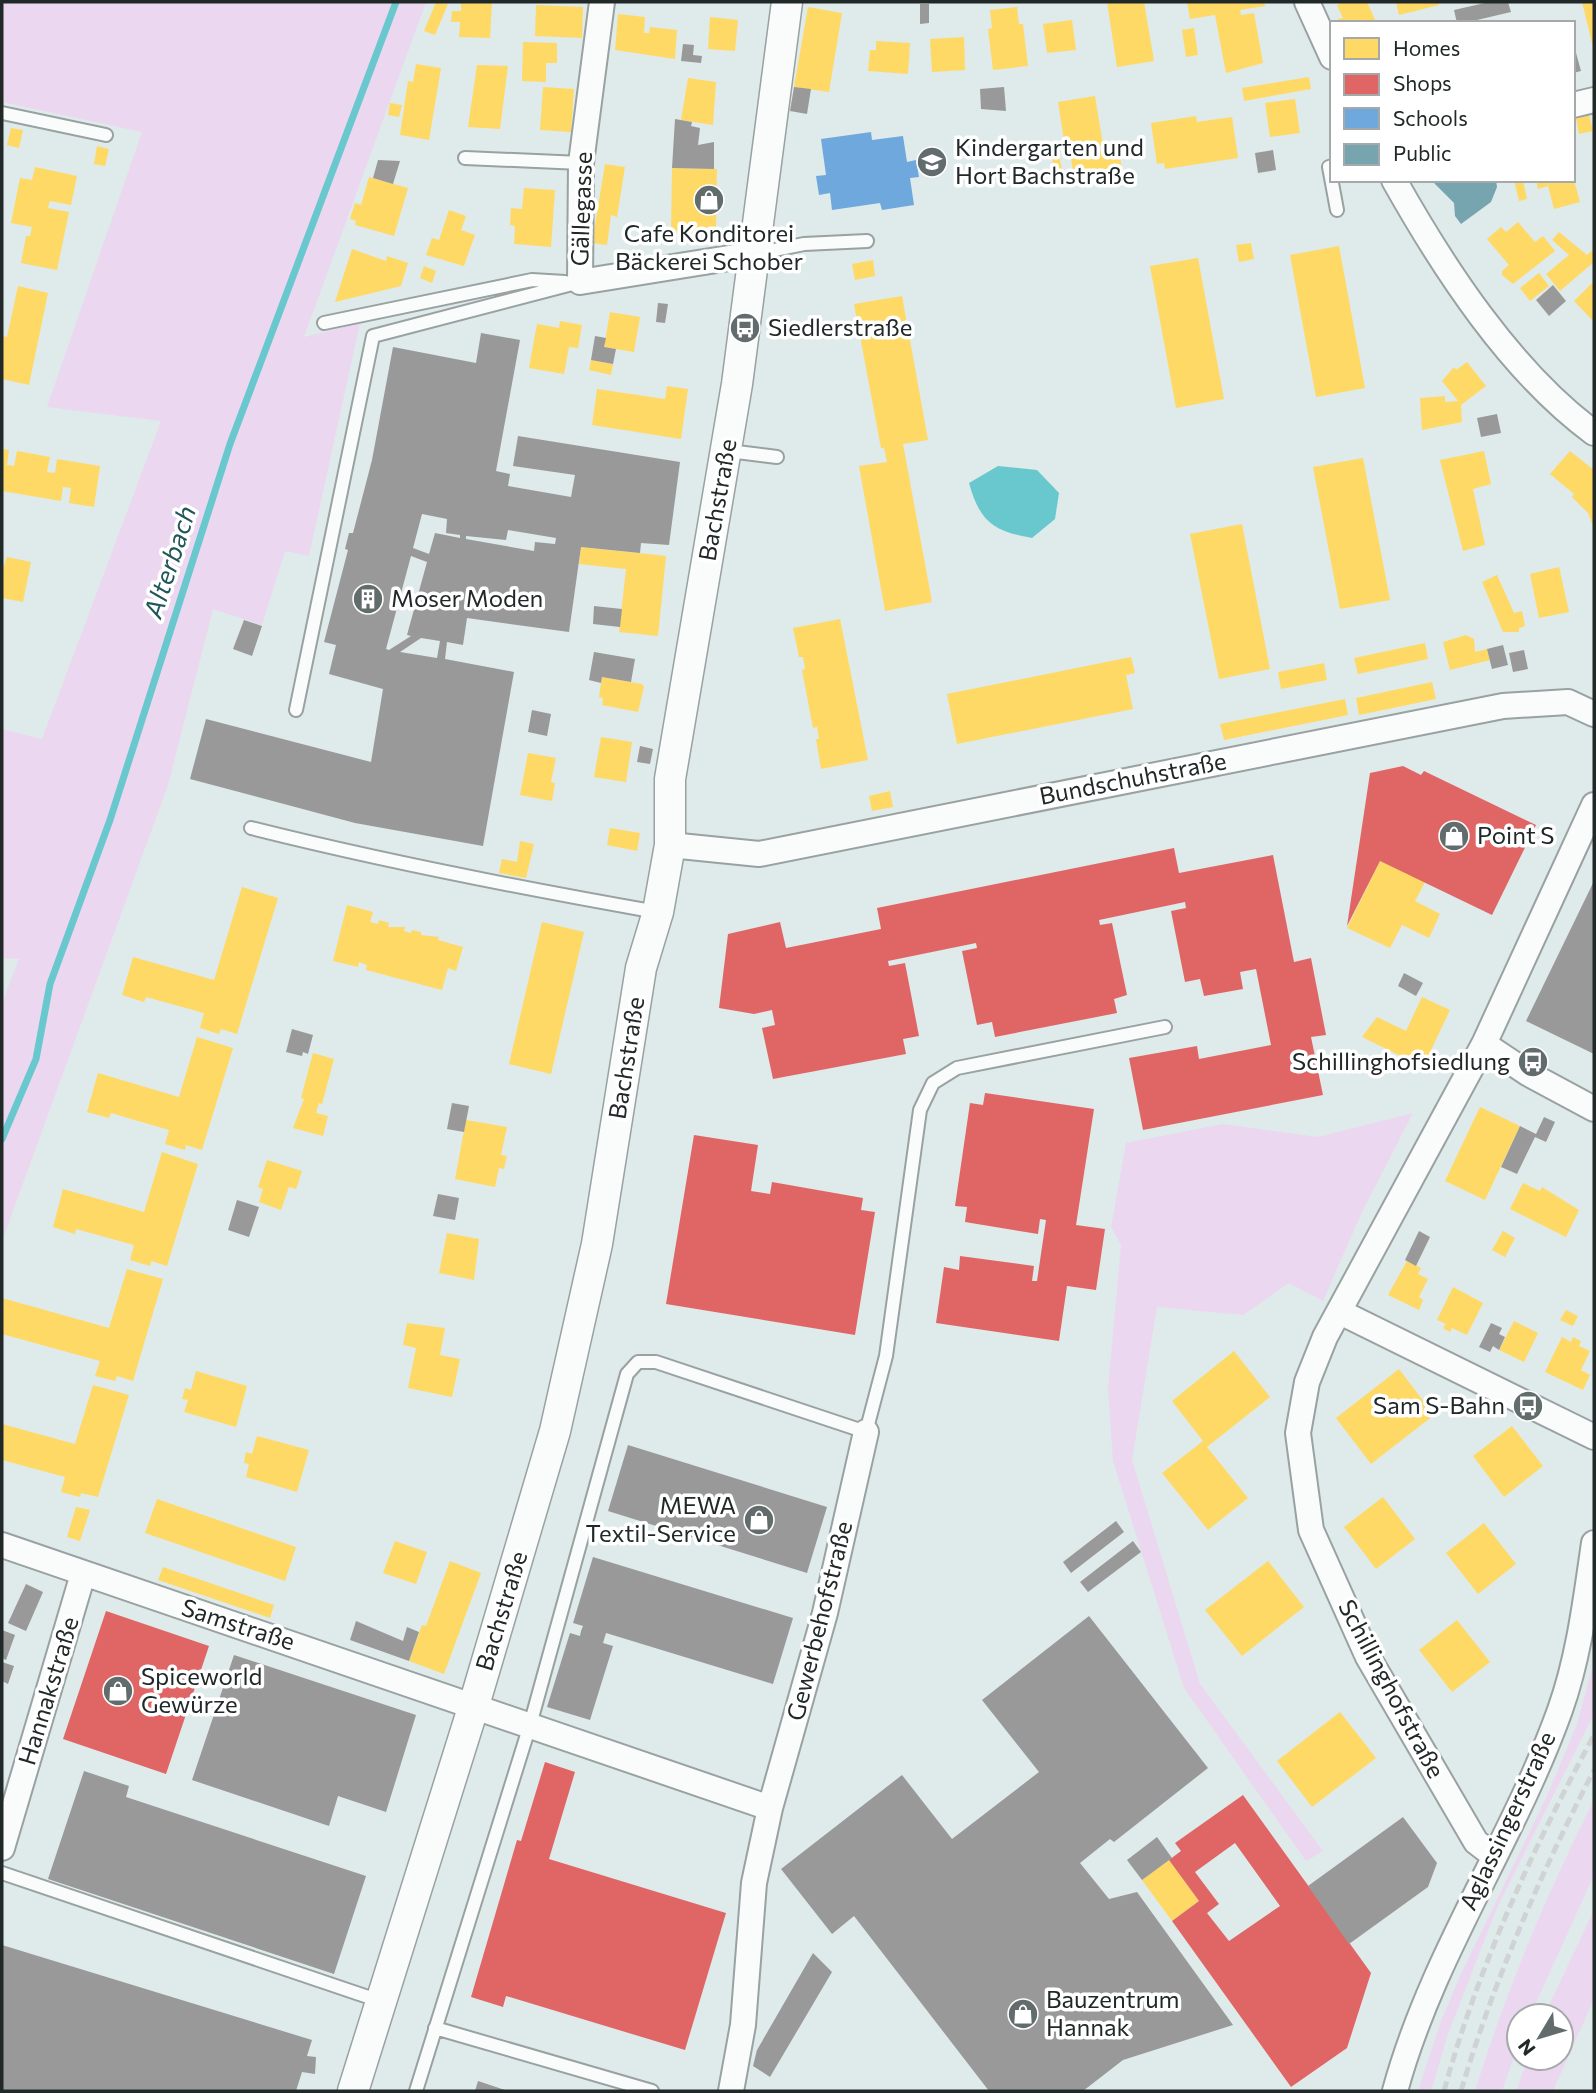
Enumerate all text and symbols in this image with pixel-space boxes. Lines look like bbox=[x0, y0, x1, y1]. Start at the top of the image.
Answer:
legend bbox=[1330, 21, 1575, 182]
text: Homes bbox=[1393, 35, 1460, 60]
text: Shops bbox=[1393, 70, 1452, 95]
text: Schools bbox=[1393, 105, 1468, 130]
place label: Kindergarten und Hort Bachstraße bbox=[955, 132, 1144, 189]
text: Public bbox=[1393, 140, 1451, 165]
school or university icon: Kindergarten und Hort Bachstraße bbox=[915, 145, 949, 179]
street label: Gällegasse bbox=[564, 151, 597, 267]
shop icon: Cafe Konditorei Bäckerei Schober bbox=[692, 183, 726, 217]
place label: Cafe Konditorei Bäckerei Schober bbox=[615, 218, 803, 275]
bus stop icon: Siedlerstraße bbox=[728, 311, 762, 345]
place label: Siedlerstraße bbox=[768, 312, 913, 341]
street label: Bachstraße bbox=[692, 436, 742, 563]
water label: Alterbach bbox=[136, 502, 201, 622]
building icon: Moser Moden bbox=[351, 582, 385, 616]
place label: Moser Moden bbox=[391, 583, 543, 612]
street label: Bundschuhstraße bbox=[1037, 745, 1229, 810]
shop icon: Point S bbox=[1437, 819, 1471, 853]
place label: Point S bbox=[1477, 820, 1554, 849]
street label: Bachstraße bbox=[602, 995, 649, 1121]
bus stop icon: Schillinghofsiedlung bbox=[1516, 1045, 1550, 1079]
place label: Schillinghofsiedlung bbox=[1292, 1046, 1510, 1075]
bus stop icon: Sam S-Bahn bbox=[1511, 1389, 1545, 1423]
place label: Sam S-Bahn bbox=[1373, 1390, 1505, 1419]
place label: MEWA Textil-Service bbox=[585, 1490, 736, 1547]
shop icon: MEWA Textil-Service bbox=[742, 1503, 776, 1537]
street label: Gewerbehofstraße bbox=[780, 1518, 857, 1723]
street label: Bachstraße bbox=[469, 1547, 532, 1674]
street label: Samstraße bbox=[178, 1592, 299, 1655]
street label: Schillinghofstraße bbox=[1333, 1594, 1452, 1782]
street label: Hannakstraße bbox=[11, 1613, 84, 1768]
place label: Spiceworld Gewürze bbox=[141, 1661, 262, 1718]
shop icon: Spiceworld Gewürze bbox=[101, 1674, 135, 1708]
street label: Aglassingerstraße bbox=[1453, 1726, 1561, 1914]
place label: Bauzentrum Hannak bbox=[1046, 1984, 1180, 2041]
shop icon: Bauzentrum Hannak bbox=[1006, 1997, 1040, 2031]
north arrow bbox=[1505, 2002, 1575, 2072]
text: N bbox=[1513, 2035, 1540, 2060]

